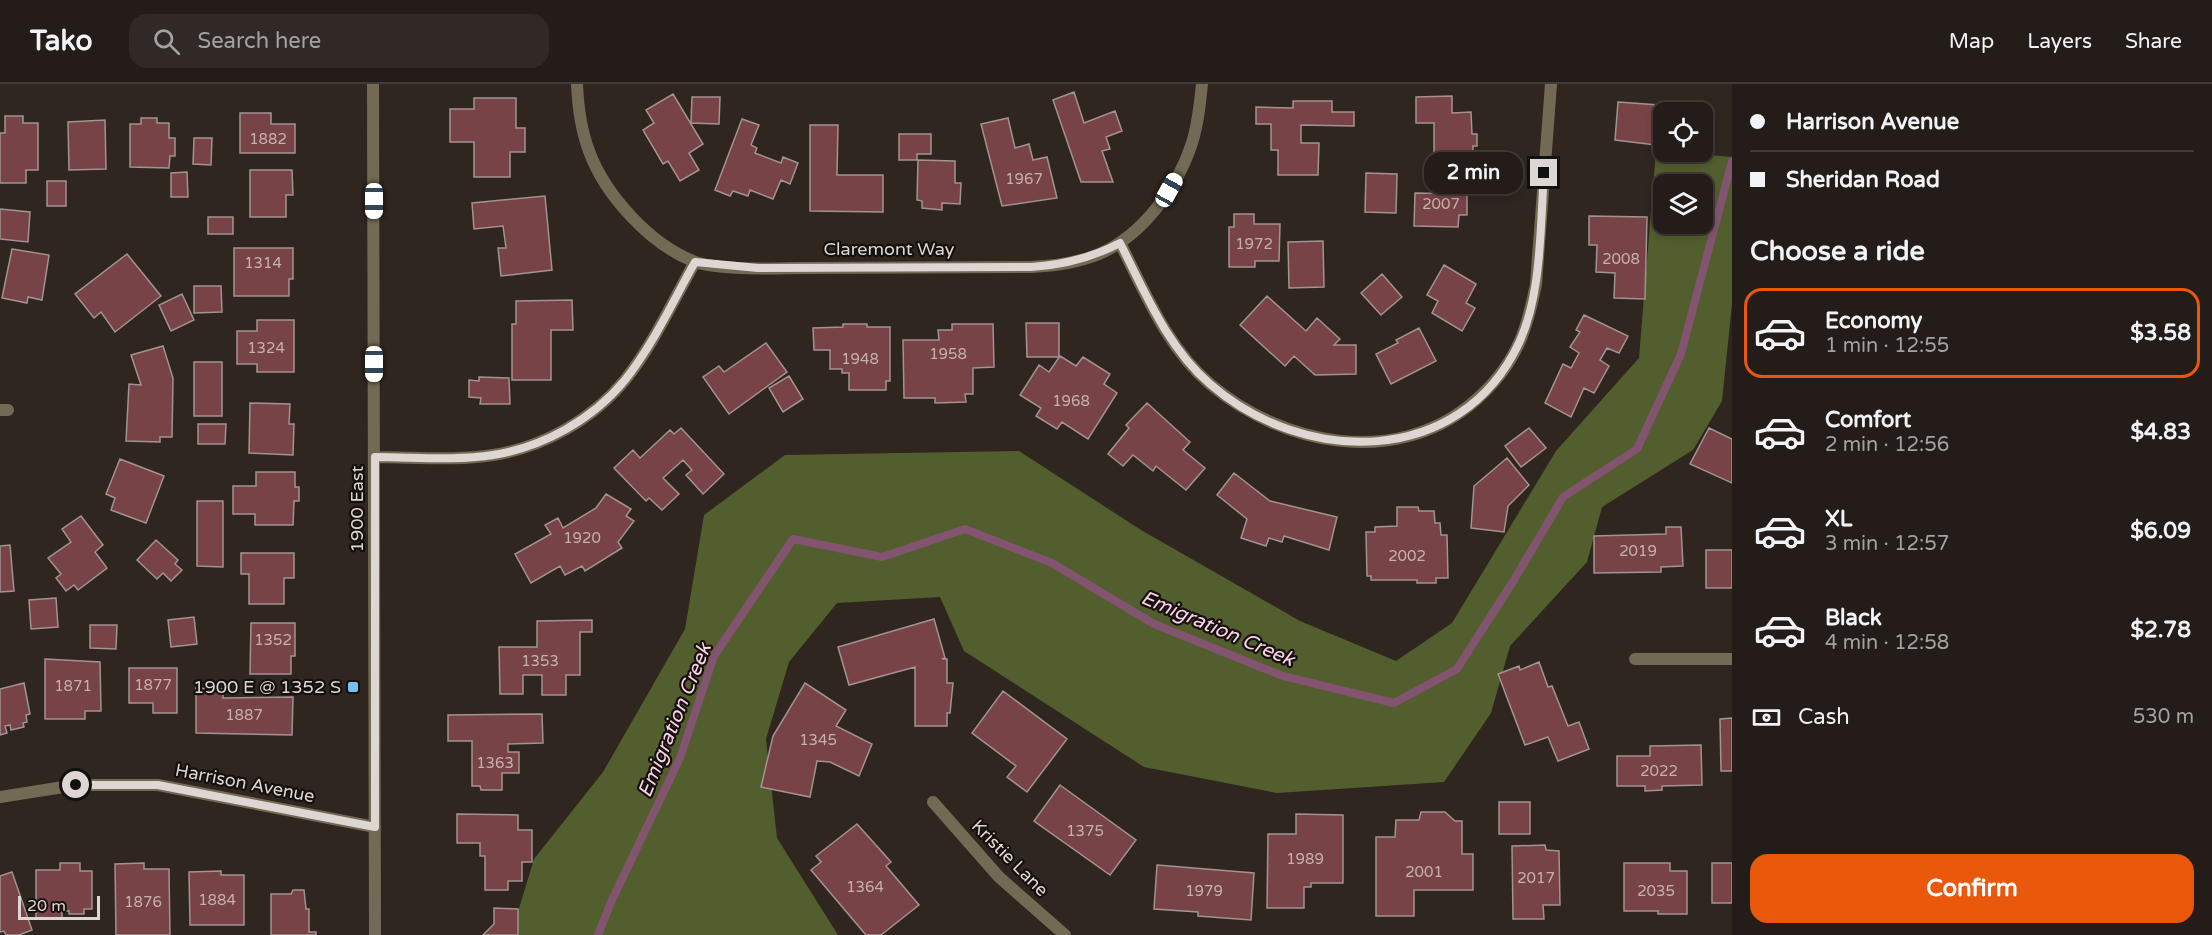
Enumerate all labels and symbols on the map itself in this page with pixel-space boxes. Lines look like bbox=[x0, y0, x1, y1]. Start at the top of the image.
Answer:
house number: 1882 bbox=[249, 130, 287, 148]
callout: 2 min bbox=[1424, 152, 1523, 194]
route end bbox=[1530, 159, 1557, 186]
house number: 1967 bbox=[1005, 170, 1043, 188]
car bbox=[1152, 170, 1186, 210]
car bbox=[365, 183, 383, 219]
house number: 2007 bbox=[1422, 195, 1460, 213]
house number: 1972 bbox=[1235, 235, 1273, 253]
street label: Claremont Way bbox=[824, 238, 955, 260]
house number: 2008 bbox=[1602, 250, 1640, 268]
house number: 1314 bbox=[244, 254, 282, 272]
house number: 1324 bbox=[247, 339, 285, 357]
house number: 1958 bbox=[929, 345, 967, 363]
car bbox=[365, 346, 383, 382]
house number: 1948 bbox=[841, 350, 879, 368]
house number: 1968 bbox=[1052, 392, 1090, 410]
street label: 1900 East bbox=[346, 465, 368, 552]
house number: 1920 bbox=[563, 529, 601, 547]
house number: 2019 bbox=[1619, 542, 1657, 560]
house number: 2002 bbox=[1388, 547, 1426, 565]
water label: Emigration Creek bbox=[1137, 586, 1300, 673]
house number: 1352 bbox=[254, 631, 292, 649]
water label: Emigration Creek bbox=[633, 638, 718, 801]
house number: 1353 bbox=[521, 652, 559, 670]
house number: 1877 bbox=[134, 676, 172, 694]
place label: 1900 E @ 1352 S bbox=[193, 676, 341, 698]
house number: 1871 bbox=[54, 677, 92, 695]
marker: 1900 E @ 1352 S bbox=[346, 680, 360, 694]
house number: 1887 bbox=[225, 706, 263, 724]
house number: 1345 bbox=[799, 731, 837, 749]
house number: 1363 bbox=[476, 754, 514, 772]
street label: Harrison Avenue bbox=[173, 759, 317, 807]
house number: 2022 bbox=[1640, 762, 1678, 780]
route start bbox=[62, 771, 89, 798]
street label: Kristie Lane bbox=[967, 815, 1053, 901]
house number: 1375 bbox=[1066, 822, 1104, 840]
house number: 1989 bbox=[1286, 850, 1324, 868]
house number: 2001 bbox=[1405, 863, 1443, 881]
house number: 2017 bbox=[1517, 869, 1555, 887]
house number: 1364 bbox=[846, 878, 884, 896]
house number: 1979 bbox=[1185, 882, 1223, 900]
house number: 2035 bbox=[1637, 882, 1675, 900]
house number: 1884 bbox=[198, 891, 236, 909]
scale bar bbox=[18, 893, 100, 920]
house number: 1876 bbox=[124, 893, 162, 911]

